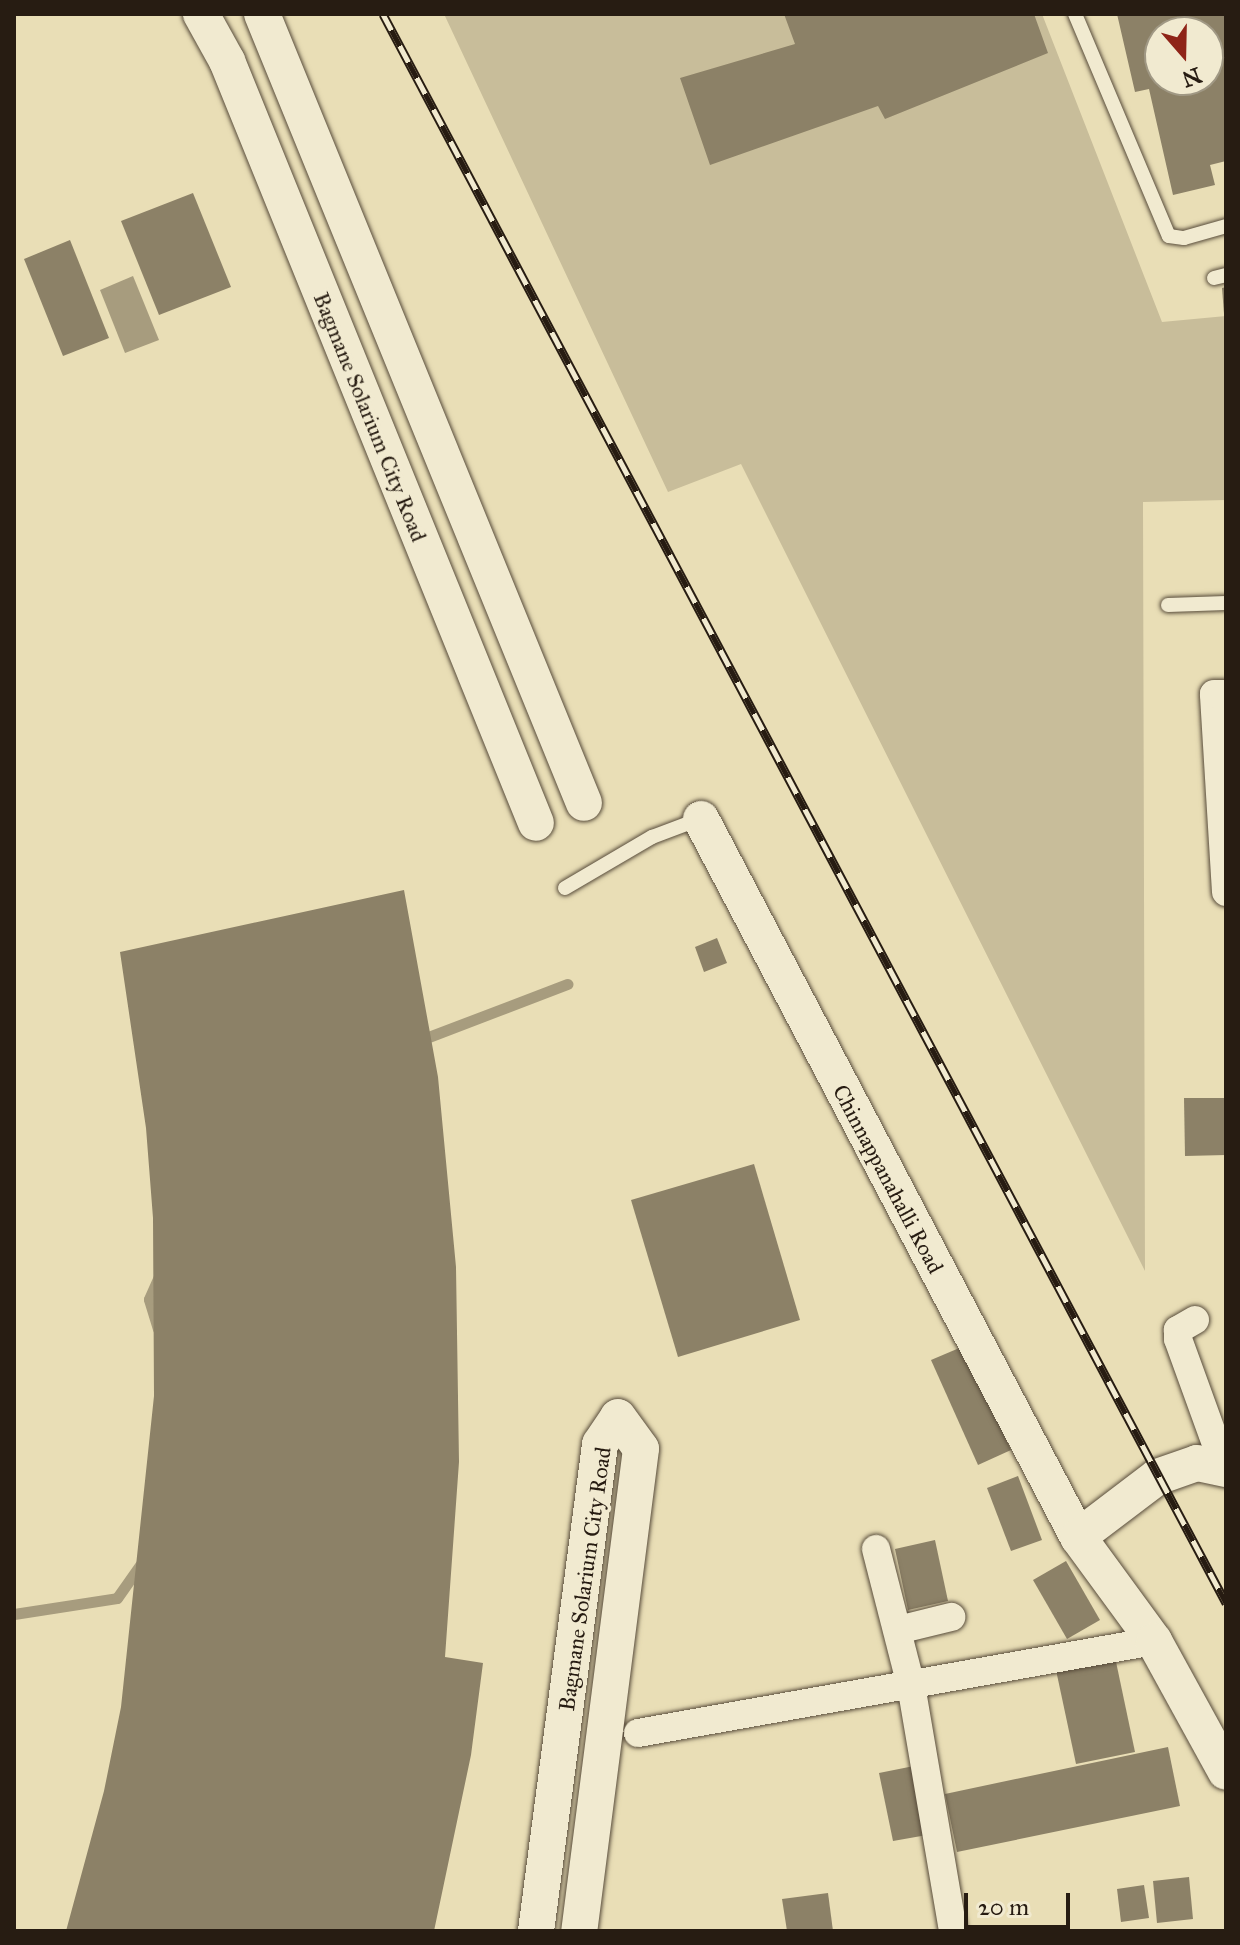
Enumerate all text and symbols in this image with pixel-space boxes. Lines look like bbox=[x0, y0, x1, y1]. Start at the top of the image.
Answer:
north arrow bbox=[1144, 16, 1224, 96]
text: N bbox=[1178, 61, 1205, 93]
street label: Bagmane Solarium City Road bbox=[308, 289, 432, 545]
street label: Chinnappanahalli Road bbox=[827, 1080, 949, 1278]
street label: Bagmane Solarium City Road bbox=[553, 1445, 617, 1713]
scale bar bbox=[968, 1877, 1074, 1927]
text: 20 m bbox=[978, 1892, 1029, 1922]

